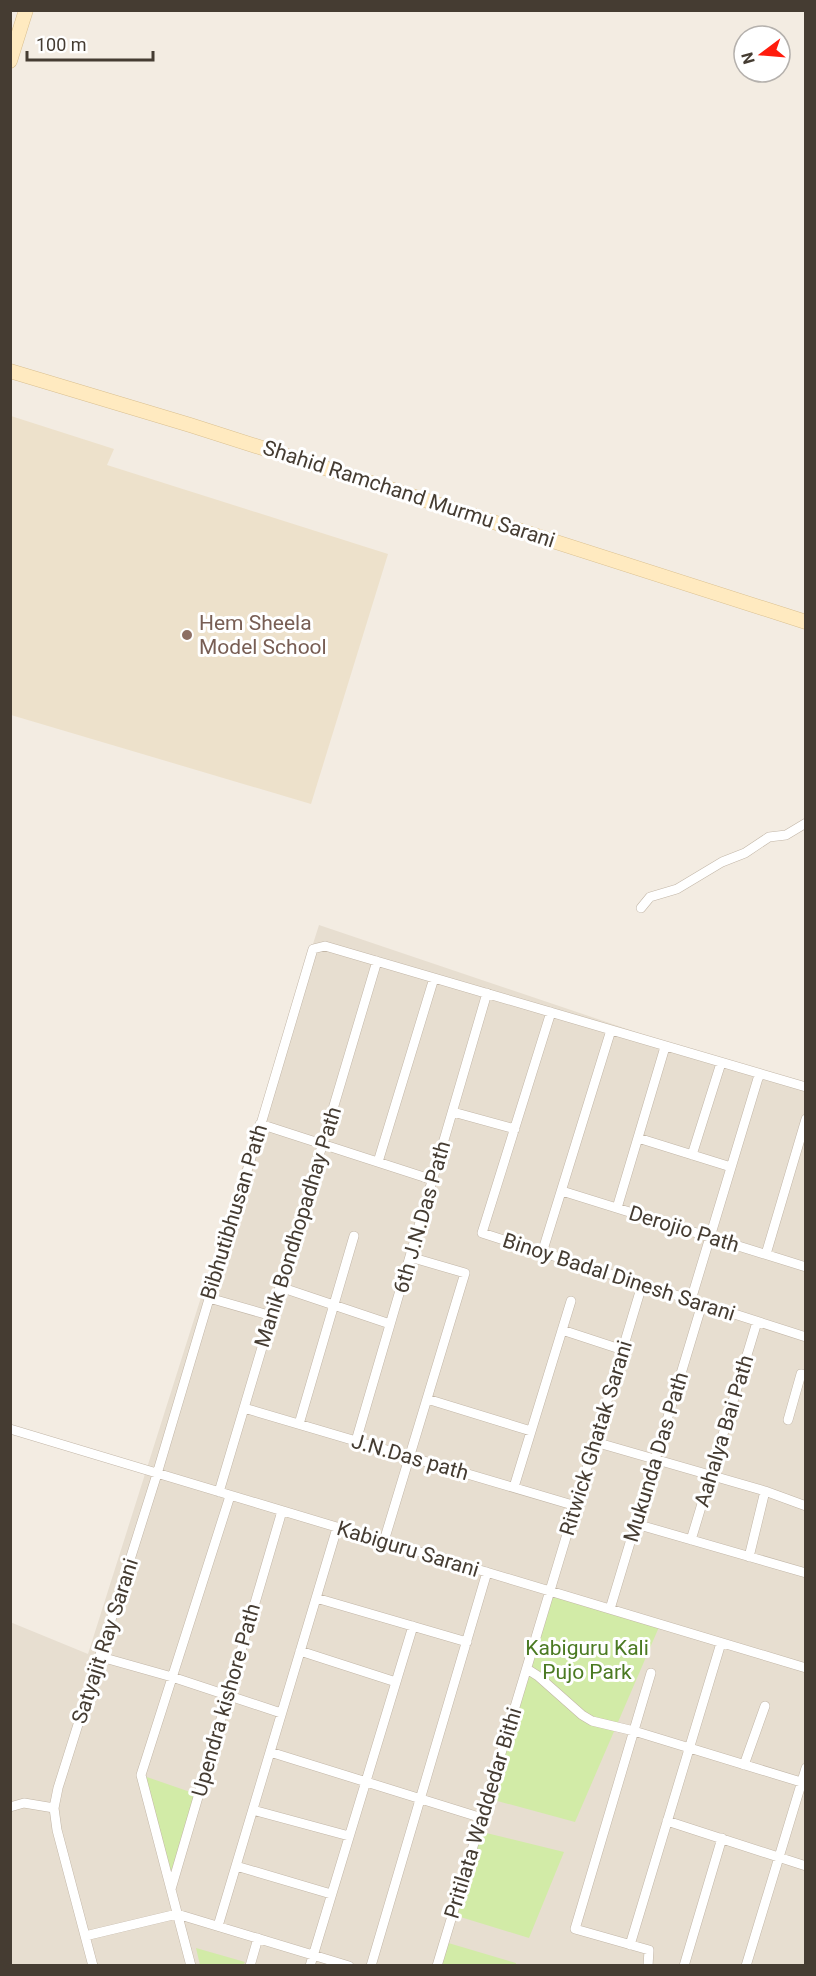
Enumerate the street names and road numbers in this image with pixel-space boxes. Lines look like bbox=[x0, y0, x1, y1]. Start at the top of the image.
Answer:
street label: Shahid Ramchand Murmu Sarani bbox=[260, 435, 558, 553]
street label: Manik Bondhopadhay Path bbox=[250, 1104, 346, 1350]
street label: Bibhutibhusan Path bbox=[196, 1121, 272, 1303]
street label: 6th J.N.Das Path bbox=[389, 1138, 455, 1296]
street label: Derojio Path bbox=[626, 1201, 742, 1257]
street label: Binoy Badal Dinesh Sarani bbox=[500, 1228, 738, 1326]
street label: Ritwick Ghatak Sarani bbox=[555, 1338, 637, 1538]
street label: Aahalya Bai Path bbox=[690, 1352, 758, 1510]
street label: Mukunda Das Path bbox=[619, 1369, 693, 1545]
street label: J.N.Das path bbox=[349, 1429, 471, 1485]
street label: Kabiguru Sarani bbox=[334, 1516, 482, 1582]
street label: Satyajit Ray Sarani bbox=[67, 1555, 143, 1727]
street label: Upendra kishore Path bbox=[187, 1601, 265, 1799]
street label: Pritilata Waddedar Bithi bbox=[439, 1705, 527, 1921]

